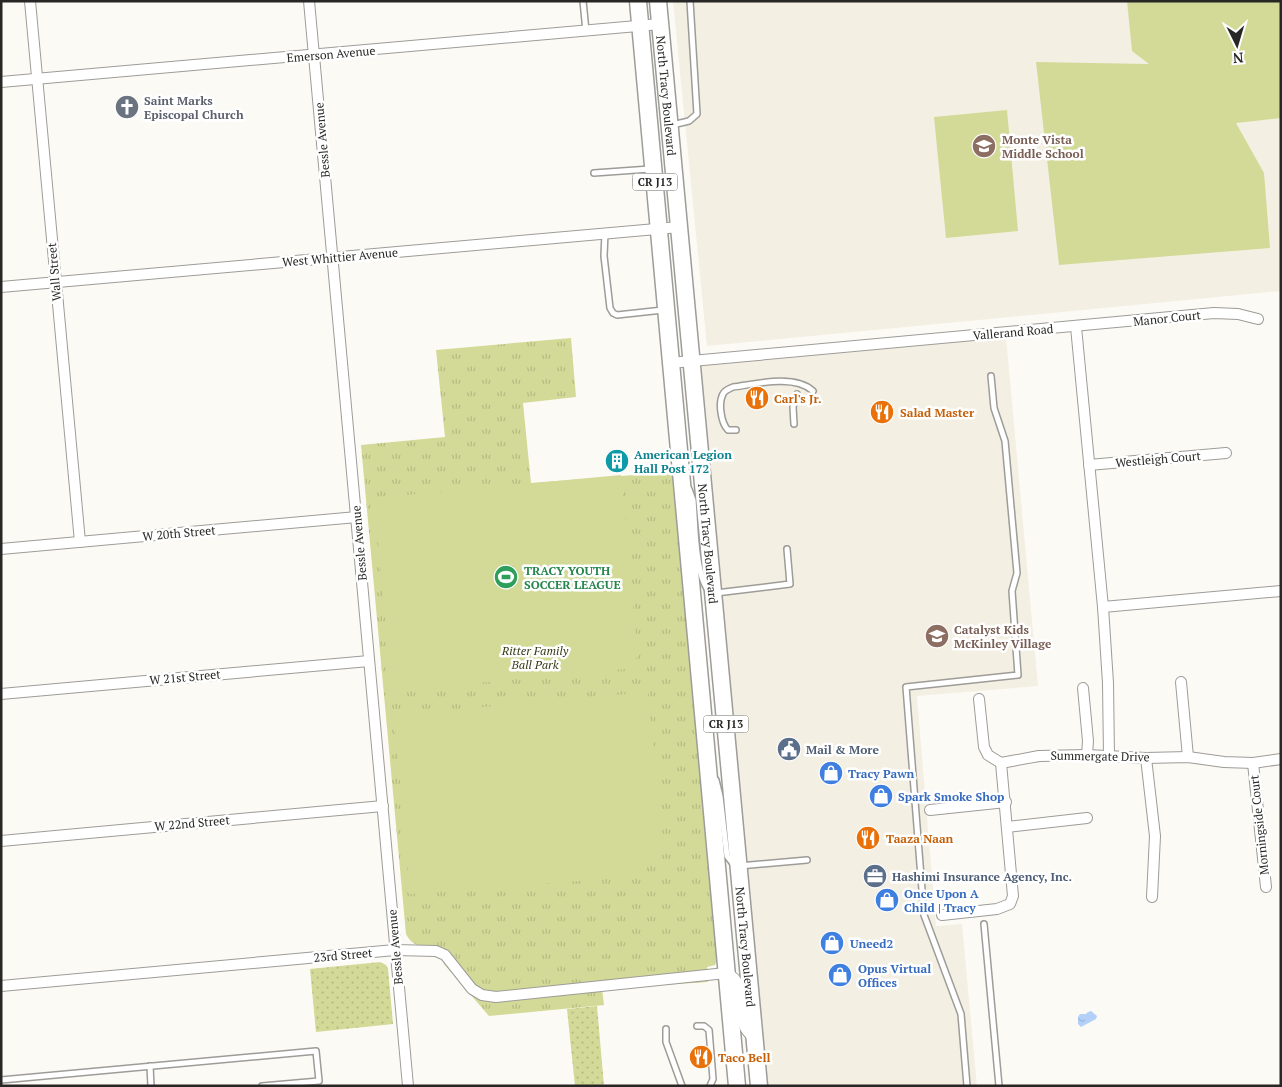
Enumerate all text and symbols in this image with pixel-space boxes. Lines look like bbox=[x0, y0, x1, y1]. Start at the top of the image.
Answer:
north arrow bbox=[1212, 20, 1262, 70]
street label: North Tracy Boulevard bbox=[654, 35, 680, 157]
street label: Emerson Avenue bbox=[286, 43, 376, 65]
text: N bbox=[1232, 49, 1244, 68]
place label: Saint Marks Episcopal Church bbox=[144, 93, 244, 122]
church icon: Saint Marks Episcopal Church bbox=[114, 94, 140, 120]
street label: Bessle Avenue bbox=[311, 102, 333, 178]
place label: Monte Vista Middle School bbox=[1002, 132, 1084, 161]
school or university icon: Monte Vista Middle School bbox=[971, 133, 997, 159]
road number: CR J13 bbox=[632, 173, 678, 190]
street label: Wall Street bbox=[44, 242, 64, 302]
street label: West Whittier Avenue bbox=[282, 244, 398, 270]
street label: Manor Court bbox=[1133, 307, 1202, 329]
street label: Vallerand Road bbox=[972, 321, 1054, 343]
restaurant icon: Carl's Jr. bbox=[744, 385, 770, 411]
place label: Carl's Jr. bbox=[774, 391, 822, 406]
restaurant icon: Salad Master bbox=[869, 399, 895, 425]
place label: Salad Master bbox=[900, 405, 975, 420]
place label: American Legion Hall Post 172 bbox=[634, 447, 732, 476]
building icon: American Legion Hall Post 172 bbox=[604, 448, 630, 474]
street label: Westleigh Court bbox=[1115, 448, 1202, 470]
street label: North Tracy Boulevard bbox=[695, 483, 722, 605]
street label: Bessle Avenue bbox=[348, 505, 370, 581]
street label: W 20th Street bbox=[142, 522, 217, 544]
place label: TRACY YOUTH SOCCER LEAGUE bbox=[524, 563, 621, 592]
sports icon: TRACY YOUTH SOCCER LEAGUE bbox=[493, 564, 519, 590]
place label: Catalyst Kids McKinley Village bbox=[954, 622, 1052, 651]
school or university icon: Catalyst Kids McKinley Village bbox=[924, 623, 950, 649]
park label: Ritter Family Ball Park bbox=[501, 643, 569, 672]
street label: W 21st Street bbox=[149, 666, 222, 688]
road number: CR J13 bbox=[704, 716, 748, 732]
public building icon: Mail & More bbox=[776, 736, 802, 762]
place label: Mail & More bbox=[806, 742, 880, 757]
street label: Summergate Drive bbox=[1050, 748, 1150, 764]
shop icon: Tracy Pawn bbox=[818, 760, 844, 786]
place label: Tracy Pawn bbox=[848, 766, 915, 781]
street label: Morningside Court bbox=[1246, 774, 1272, 876]
shop icon: Spark Smoke Shop bbox=[868, 783, 894, 809]
place label: Spark Smoke Shop bbox=[898, 789, 1004, 804]
street label: W 22nd Street bbox=[154, 812, 231, 834]
restaurant icon: Taaza Naan bbox=[855, 825, 881, 851]
place label: Taaza Naan bbox=[886, 831, 954, 846]
office icon: Hashimi Insurance Agency, Inc. bbox=[862, 863, 888, 889]
place label: Hashimi Insurance Agency, Inc. bbox=[892, 869, 1072, 884]
street label: North Tracy Boulevard bbox=[733, 886, 759, 1008]
place label: Once Upon A Child | Tracy bbox=[904, 886, 979, 915]
shop icon: Once Upon A Child | Tracy bbox=[874, 887, 900, 913]
street label: Bessle Avenue bbox=[384, 909, 406, 985]
shop icon: Uneed2 bbox=[819, 930, 845, 956]
place label: Uneed2 bbox=[850, 936, 893, 951]
street label: 23rd Street bbox=[313, 945, 374, 965]
place label: Opus Virtual Offices bbox=[858, 961, 931, 990]
shop icon: Opus Virtual Offices bbox=[827, 962, 853, 988]
restaurant icon: Taco Bell bbox=[688, 1044, 714, 1070]
place label: Taco Bell bbox=[718, 1050, 771, 1065]

